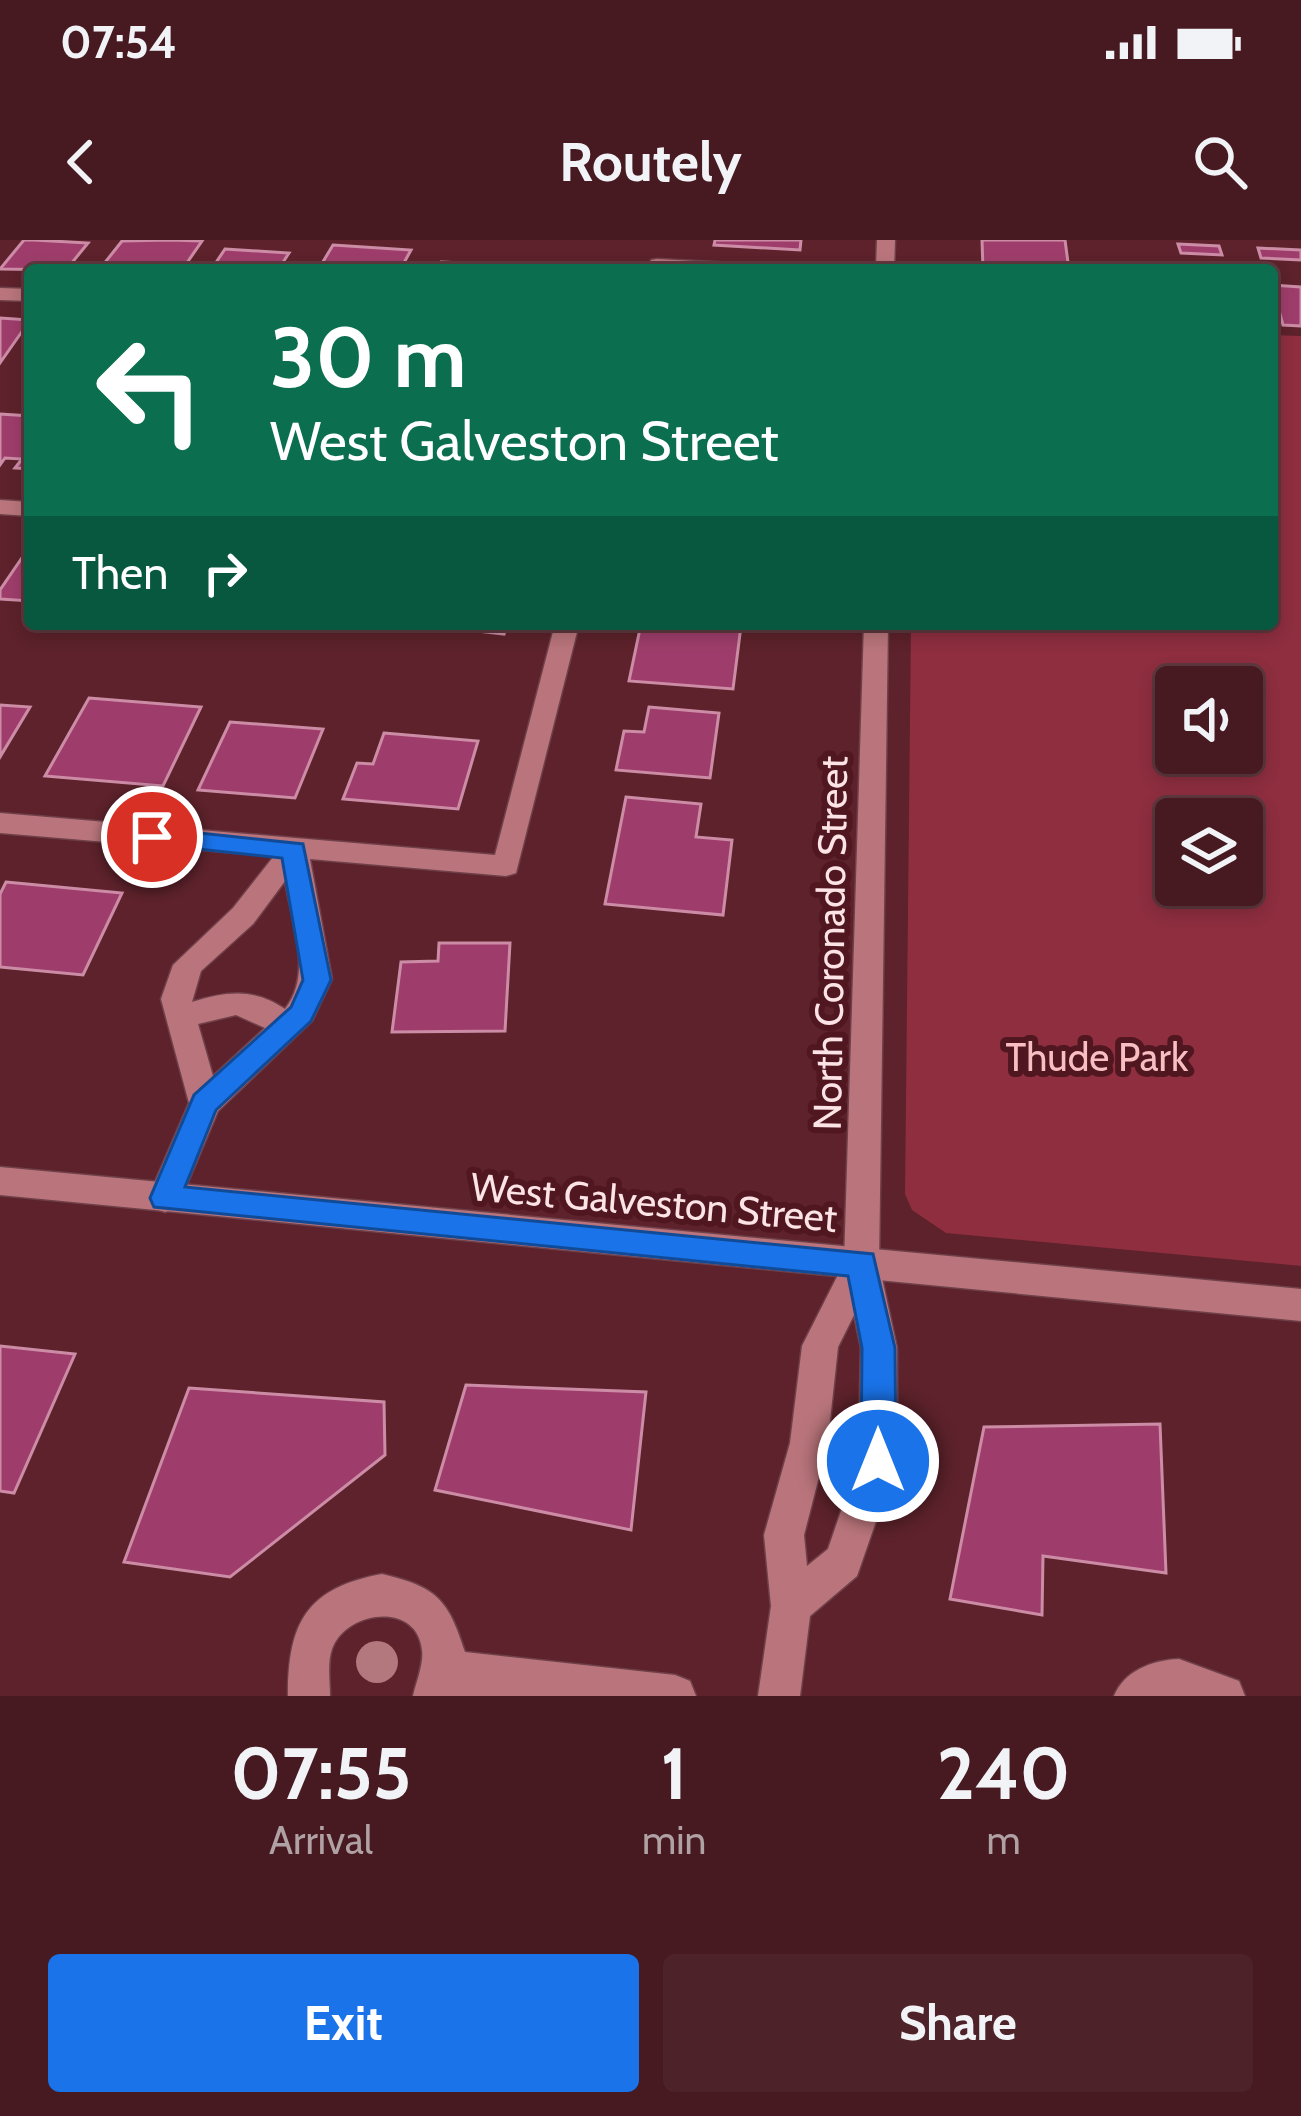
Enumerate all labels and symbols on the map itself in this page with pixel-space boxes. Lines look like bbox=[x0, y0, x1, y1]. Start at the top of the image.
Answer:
street label: North Coronado Street bbox=[803, 755, 857, 1131]
pin bbox=[101, 786, 203, 888]
park label: Thude Park bbox=[1006, 1033, 1189, 1081]
street label: West Galveston Street bbox=[469, 1162, 839, 1242]
position arrow bbox=[815, 1398, 941, 1524]

